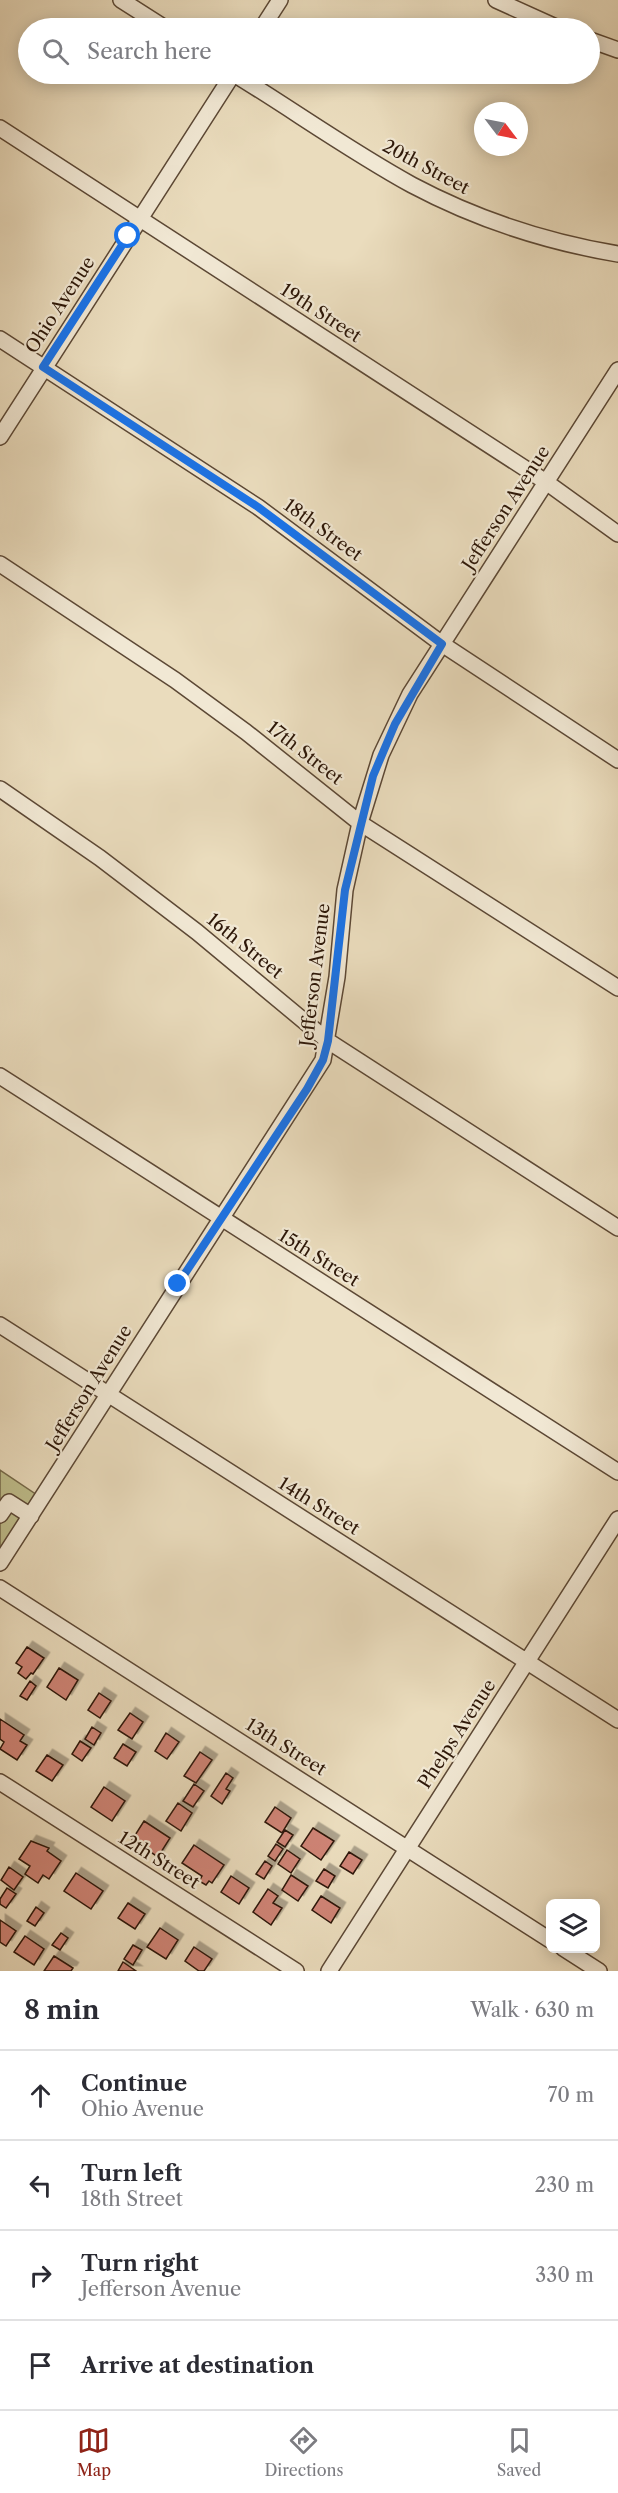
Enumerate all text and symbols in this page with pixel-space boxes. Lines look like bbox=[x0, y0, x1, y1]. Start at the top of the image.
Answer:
search box bbox=[18, 18, 600, 84]
icon: search bbox=[39, 35, 72, 68]
text: Search here bbox=[87, 38, 212, 65]
north arrow bbox=[474, 102, 528, 156]
street label: 20th Street bbox=[379, 135, 474, 199]
route start bbox=[114, 222, 140, 248]
street label: Ohio Avenue bbox=[21, 253, 99, 357]
street label: 19th Street bbox=[277, 279, 366, 348]
street label: Jefferson Avenue bbox=[456, 442, 555, 577]
street label: 18th Street bbox=[279, 494, 367, 566]
street label: 17th Street bbox=[263, 717, 348, 790]
street label: Jefferson Avenue bbox=[295, 902, 335, 1051]
street label: 16th Street bbox=[202, 909, 288, 984]
street label: 15th Street bbox=[275, 1225, 364, 1292]
route end bbox=[164, 1270, 190, 1296]
street label: Jefferson Avenue bbox=[40, 1321, 137, 1458]
street label: 14th Street bbox=[274, 1472, 364, 1540]
street label: Phelps Avenue bbox=[414, 1675, 500, 1793]
street label: 13th Street bbox=[242, 1714, 331, 1781]
street label: 12th Street bbox=[114, 1826, 204, 1894]
map controls bbox=[546, 1899, 600, 1953]
button: layers bbox=[546, 1899, 600, 1953]
text: 8 min bbox=[24, 1994, 100, 2026]
text: Walk · 630 m bbox=[471, 1998, 594, 2022]
text: Continue bbox=[81, 2070, 187, 2097]
icon: ahead bbox=[24, 2079, 57, 2112]
text: 70 m bbox=[548, 2083, 594, 2107]
text: Ohio Avenue bbox=[81, 2097, 204, 2121]
text: Turn left bbox=[81, 2160, 182, 2187]
icon: left bbox=[24, 2169, 57, 2202]
text: 230 m bbox=[535, 2173, 594, 2197]
text: 18th Street bbox=[81, 2187, 183, 2211]
text: Turn right bbox=[81, 2250, 199, 2277]
icon: right bbox=[24, 2259, 57, 2292]
text: 330 m bbox=[535, 2263, 594, 2287]
text: Jefferson Avenue bbox=[81, 2277, 241, 2301]
icon: arrive bbox=[24, 2349, 57, 2382]
text: Arrive at destination bbox=[81, 2352, 314, 2379]
tab: Map bbox=[77, 2424, 111, 2480]
tab: Directions bbox=[264, 2424, 343, 2480]
tab: Saved bbox=[497, 2424, 541, 2480]

